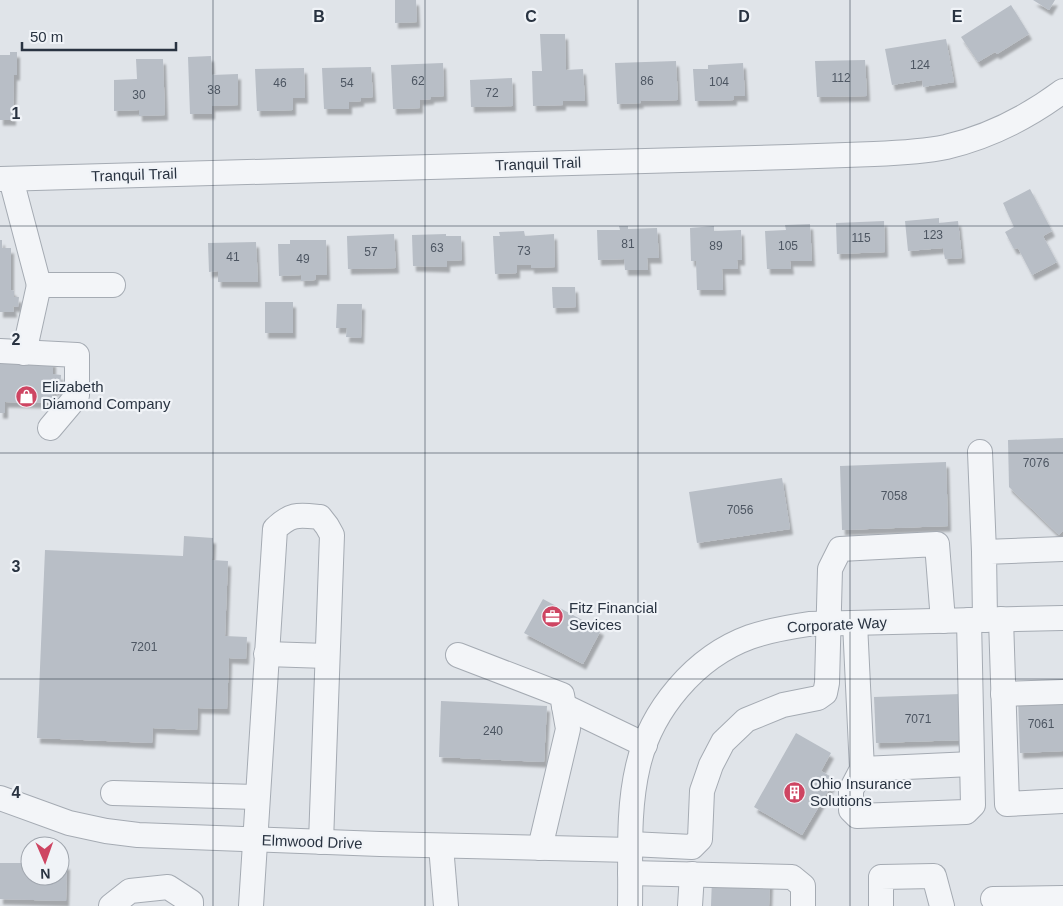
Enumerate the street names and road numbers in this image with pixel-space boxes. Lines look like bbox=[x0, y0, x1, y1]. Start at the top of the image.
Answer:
street label: Tranquil Trail bbox=[495, 154, 581, 173]
street label: Tranquil Trail bbox=[91, 165, 177, 184]
street label: Corporate Way bbox=[786, 613, 888, 636]
street label: Elmwood Drive bbox=[261, 831, 363, 852]

